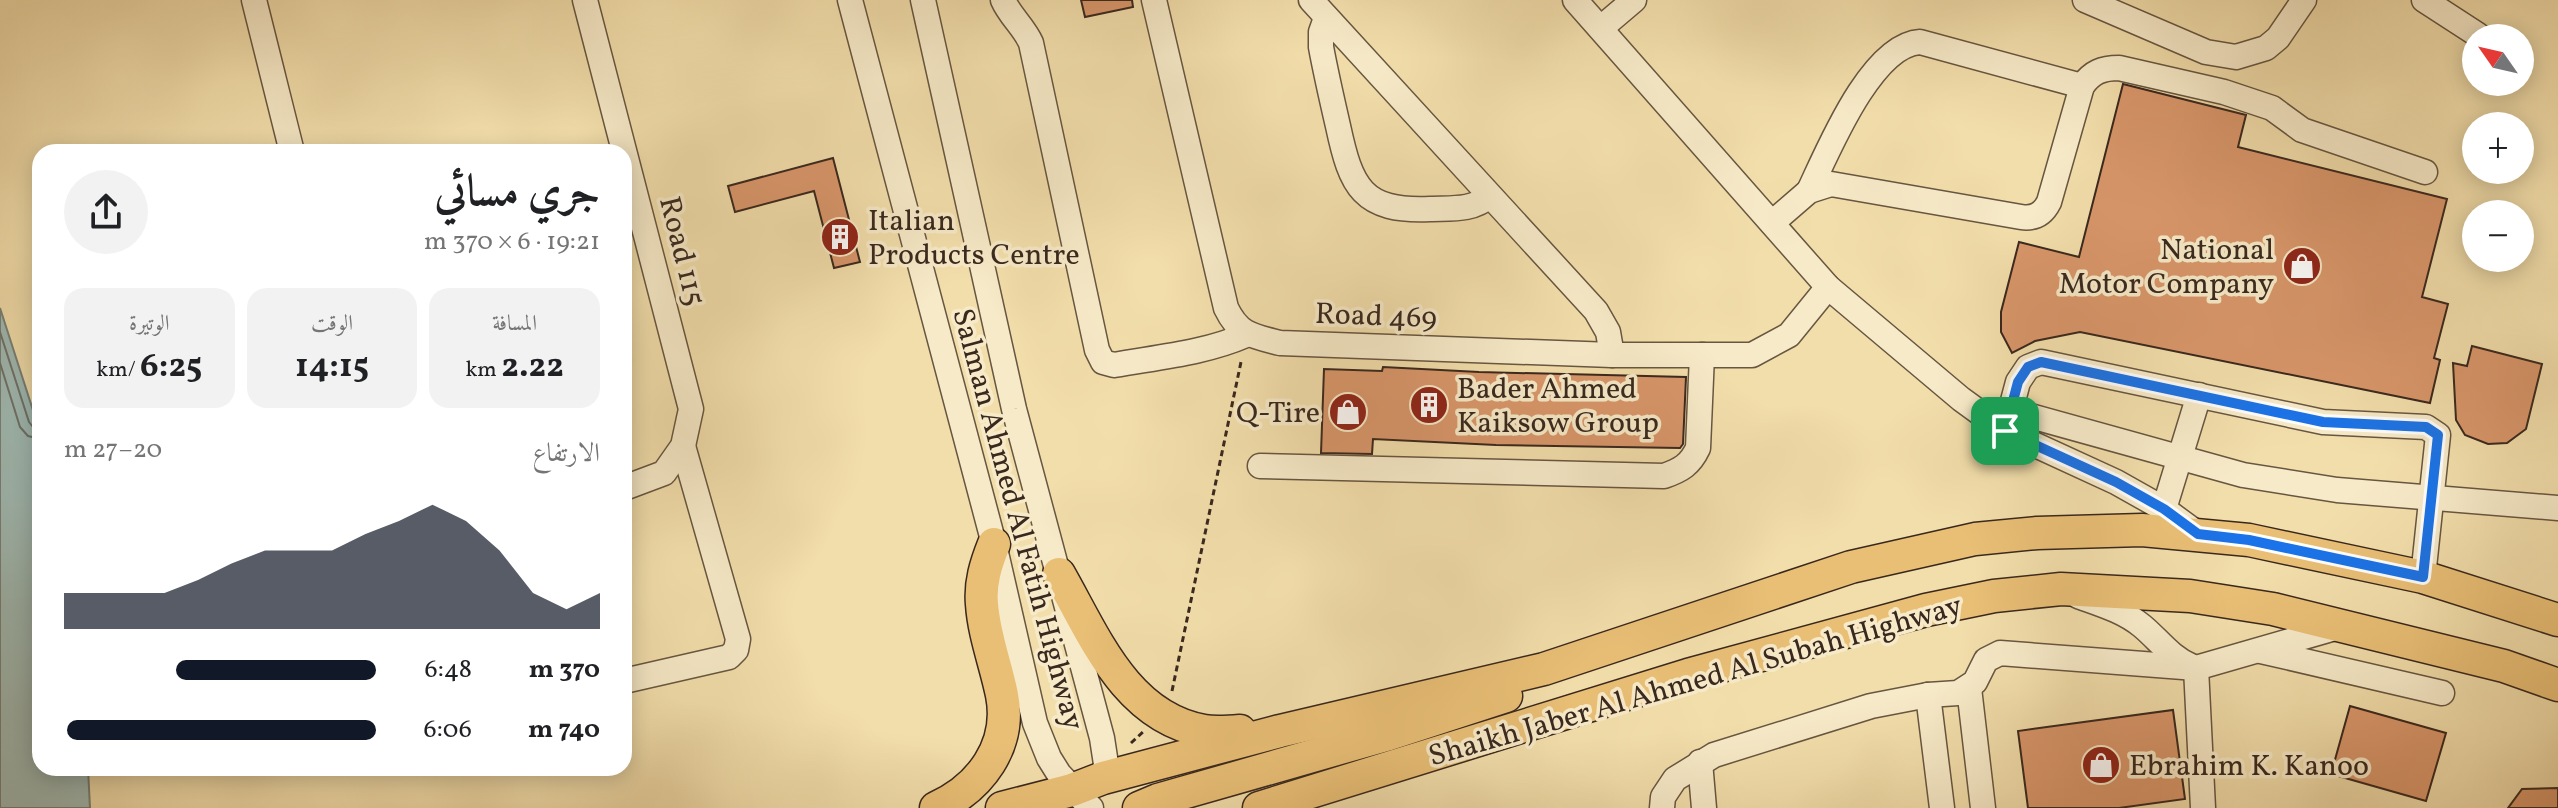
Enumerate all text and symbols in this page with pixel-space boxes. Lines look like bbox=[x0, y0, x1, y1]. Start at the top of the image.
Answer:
north arrow bbox=[2462, 24, 2534, 96]
map controls bbox=[2462, 24, 2534, 272]
button: + bbox=[2462, 112, 2534, 184]
text: جري مسائي bbox=[434, 163, 600, 224]
button: share bbox=[64, 170, 148, 254]
street label: Road 115 bbox=[647, 192, 715, 311]
button: − bbox=[2462, 200, 2534, 272]
place label: Italian Products Centre bbox=[868, 201, 1080, 277]
building icon: Italian Products Centre bbox=[819, 216, 861, 258]
text: 19:21 · 6 × 370 m bbox=[424, 224, 600, 260]
place label: National Motor Company bbox=[2059, 230, 2274, 306]
shop icon: National Motor Company bbox=[2281, 245, 2323, 287]
street label: Road 469 bbox=[1314, 294, 1438, 340]
street label: Salman Ahmed Al Fatih Highway bbox=[940, 304, 1094, 735]
text: الوتيرة bbox=[129, 309, 170, 340]
text: الوقت bbox=[311, 309, 353, 340]
text: المسافة bbox=[492, 309, 537, 340]
text: 6:25 bbox=[140, 344, 202, 391]
text: 14:15 bbox=[295, 344, 369, 391]
text: 2.22 bbox=[501, 344, 564, 391]
text: /km bbox=[96, 355, 140, 386]
text: km bbox=[465, 355, 501, 386]
place label: Bader Ahmed Kaiksow Group bbox=[1457, 369, 1659, 445]
building icon: Bader Ahmed Kaiksow Group bbox=[1408, 384, 1450, 426]
shop icon: Q-Tire bbox=[1327, 391, 1369, 433]
place label: Q-Tire bbox=[1236, 393, 1320, 435]
pin bbox=[1971, 397, 2039, 465]
icon: arrive bbox=[1983, 409, 2027, 453]
text: 20–27 m bbox=[64, 432, 162, 468]
text: الارتفاع bbox=[533, 436, 600, 472]
street label: Shaikh Jaber Al Ahmed Al Subah Highway bbox=[1424, 585, 1967, 778]
text: 6:48 bbox=[424, 652, 472, 688]
text: 370 m bbox=[529, 652, 600, 688]
text: 6:06 bbox=[424, 712, 472, 748]
text: 740 m bbox=[528, 712, 600, 748]
shop icon: Ebrahim K. Kanoo bbox=[2080, 744, 2122, 786]
place label: Ebrahim K. Kanoo bbox=[2129, 746, 2369, 788]

